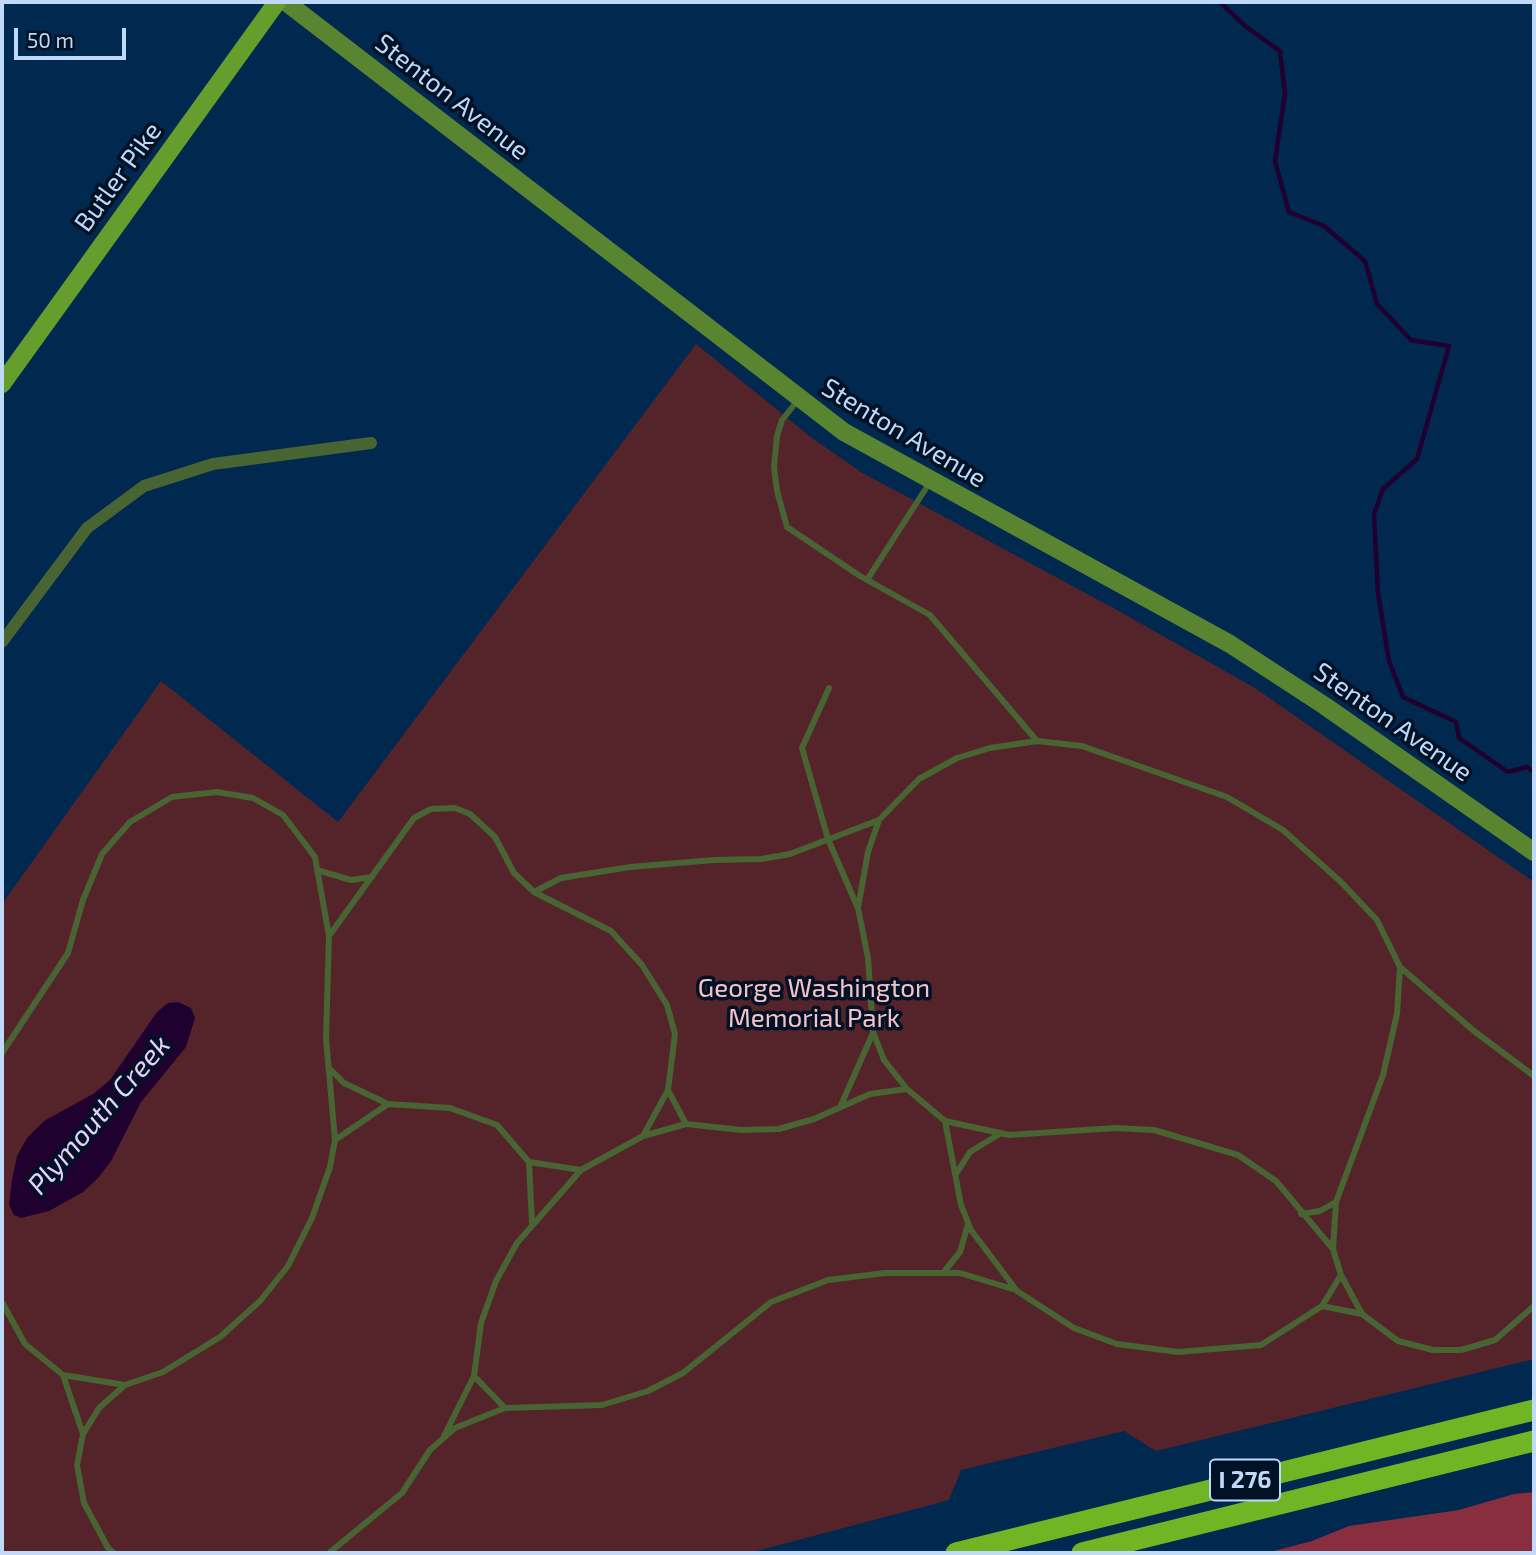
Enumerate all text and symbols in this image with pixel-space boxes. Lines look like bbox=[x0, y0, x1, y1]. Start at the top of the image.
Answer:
scale bar bbox=[18, 14, 130, 58]
text: 50 m bbox=[27, 27, 74, 52]
street label: Stenton Avenue bbox=[369, 27, 535, 167]
street label: Butler Pike bbox=[68, 116, 168, 238]
street label: Stenton Avenue bbox=[816, 372, 992, 494]
street label: Stenton Avenue bbox=[1308, 656, 1478, 788]
park label: George Washington Memorial Park bbox=[698, 972, 930, 1034]
water label: Plymouth Creek bbox=[21, 1029, 177, 1201]
road number: I 276 bbox=[1210, 1460, 1280, 1500]

